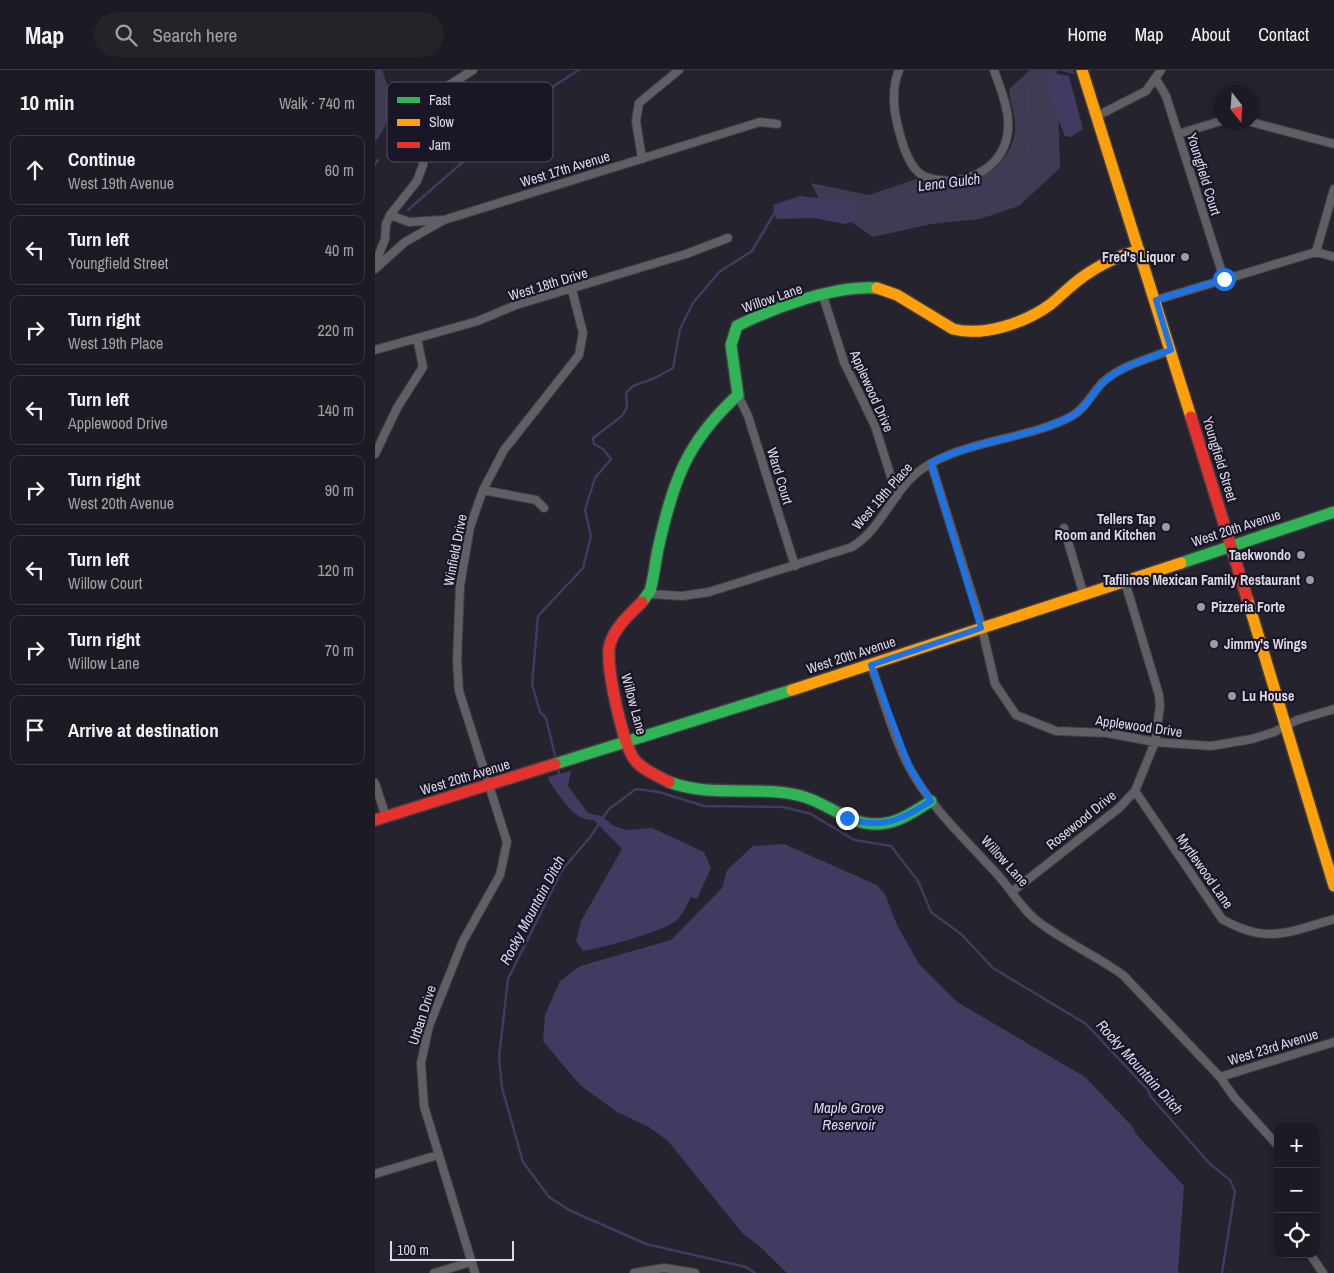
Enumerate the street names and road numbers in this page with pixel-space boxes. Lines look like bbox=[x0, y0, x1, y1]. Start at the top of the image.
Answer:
street label: Youngfield Court bbox=[1183, 131, 1225, 217]
street label: West 17th Avenue bbox=[518, 147, 612, 191]
street label: West 18th Drive bbox=[506, 263, 590, 305]
street label: Willow Lane bbox=[740, 279, 804, 317]
street label: Applewood Drive bbox=[846, 346, 898, 435]
street label: Youngfield Street bbox=[1199, 414, 1241, 504]
street label: Ward Court bbox=[763, 446, 797, 506]
street label: West 19th Place bbox=[848, 459, 916, 533]
street label: West 20th Avenue bbox=[1189, 505, 1283, 551]
street label: Winfield Drive bbox=[439, 513, 471, 587]
street label: West 20th Avenue bbox=[804, 632, 898, 678]
street label: Willow Lane bbox=[617, 671, 651, 737]
street label: Applewood Drive bbox=[1093, 711, 1184, 741]
street label: West 20th Avenue bbox=[418, 755, 512, 799]
street label: Rosewood Drive bbox=[1042, 786, 1120, 854]
street label: Myrtlewood Lane bbox=[1173, 830, 1237, 912]
street label: Willow Lane bbox=[977, 832, 1033, 890]
street label: Urban Drive bbox=[404, 983, 440, 1047]
street label: West 23rd Avenue bbox=[1226, 1025, 1320, 1069]

